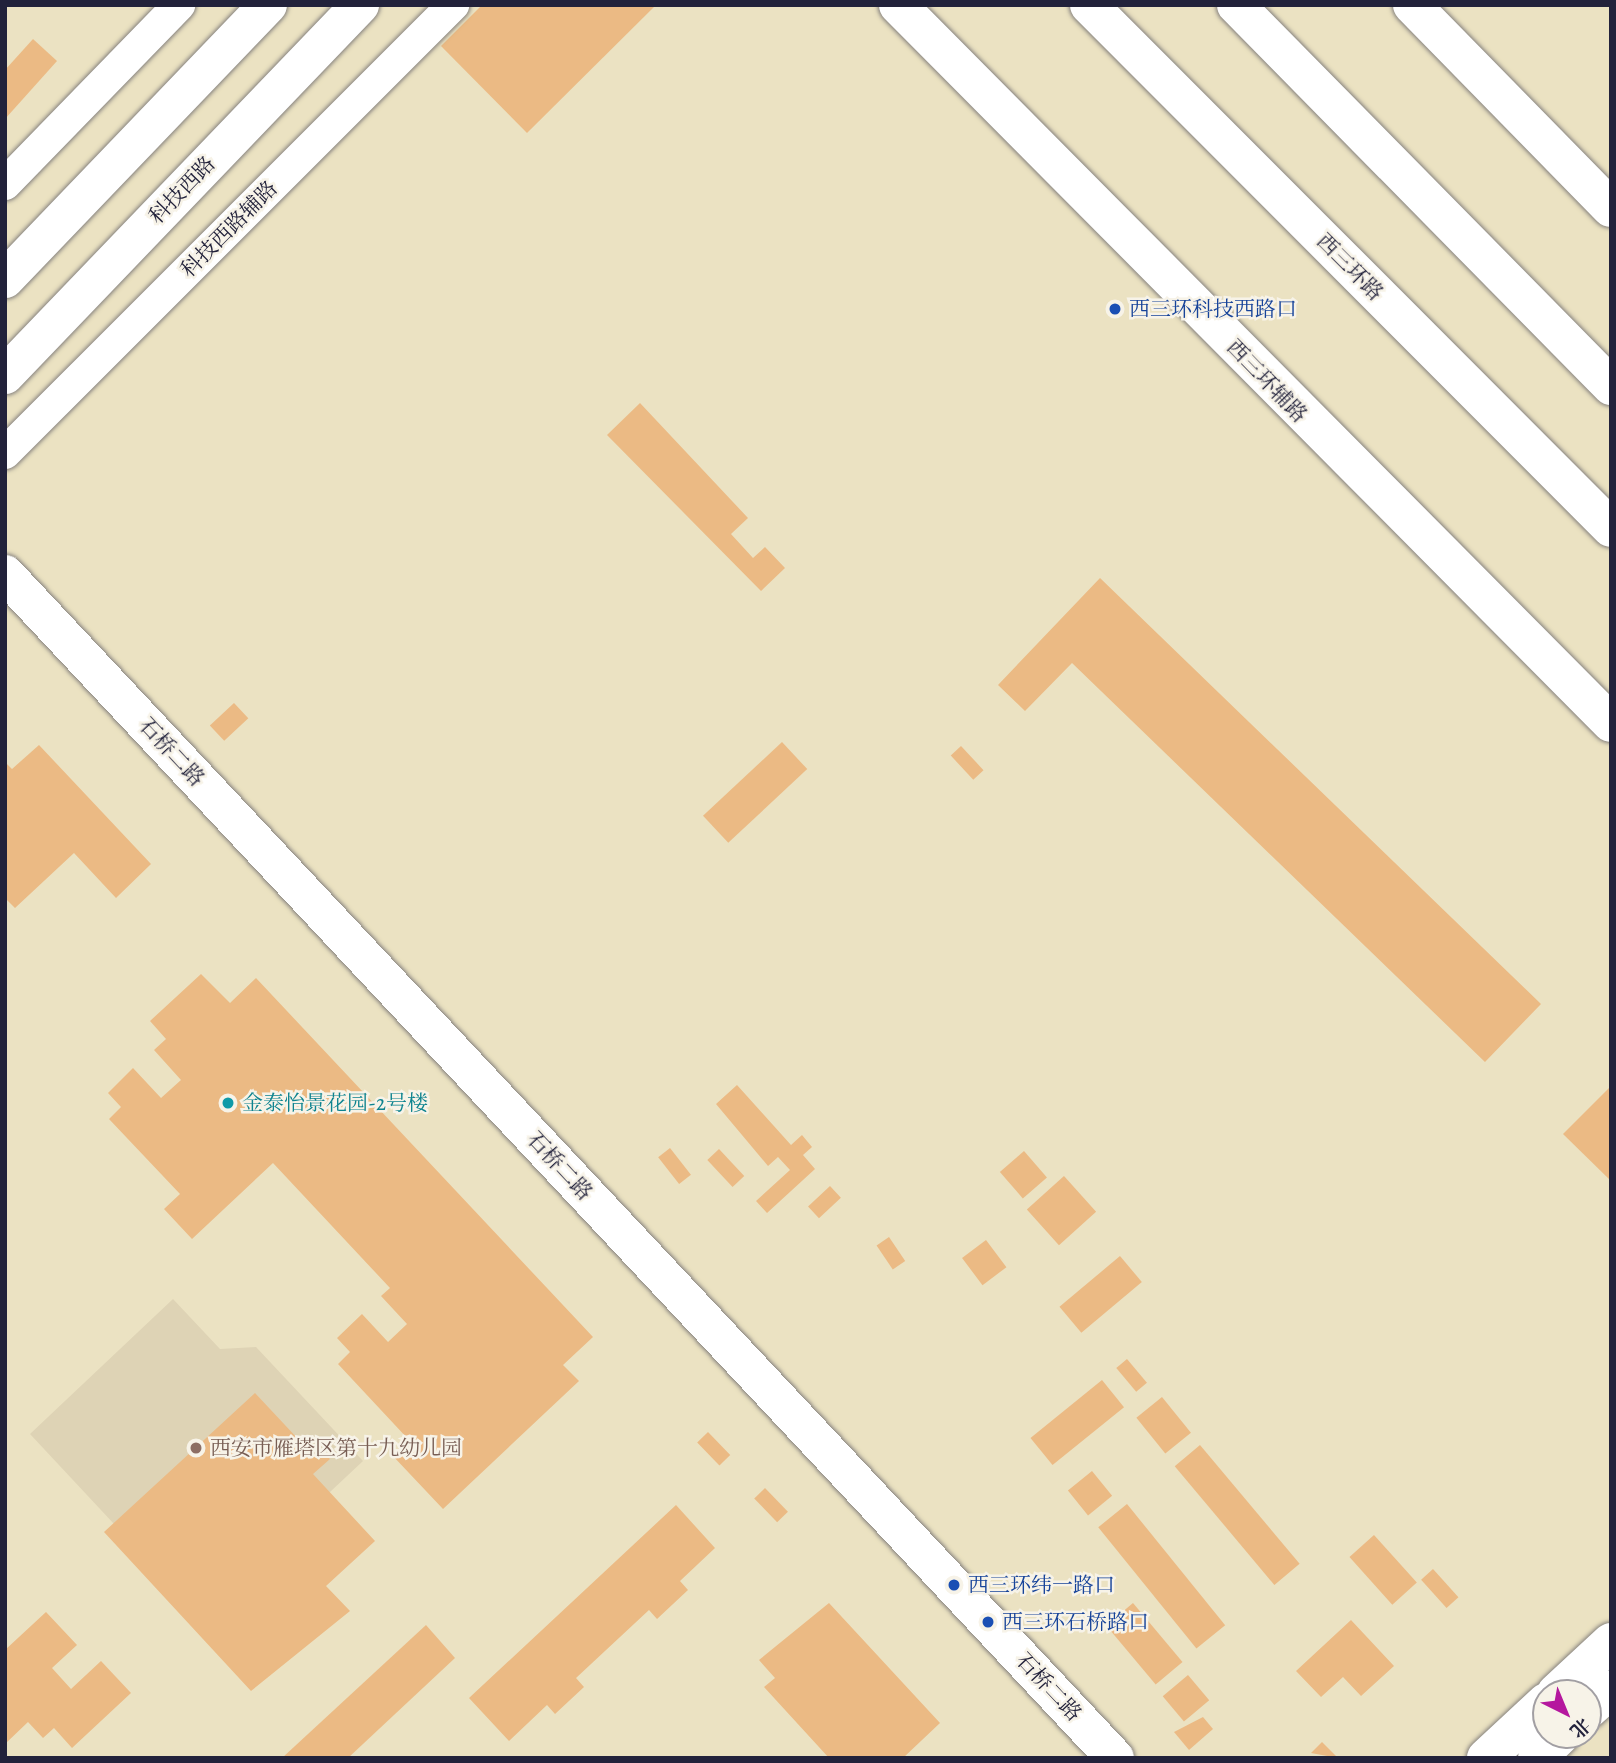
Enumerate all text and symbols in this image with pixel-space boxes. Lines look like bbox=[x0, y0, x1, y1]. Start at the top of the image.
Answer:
street label: 科技西路 bbox=[144, 151, 220, 229]
street label: 科技西路辅路 bbox=[176, 176, 282, 282]
street label: 西三环路 bbox=[1311, 228, 1389, 306]
place label: 西三环科技西路口 bbox=[1129, 296, 1297, 322]
marker: 西三环科技西路口 bbox=[1107, 301, 1123, 317]
street label: 西三环辅路 bbox=[1221, 334, 1313, 428]
street label: 石桥二路 bbox=[134, 713, 210, 791]
place label: 金泰怡景花园-2号楼 bbox=[242, 1090, 428, 1116]
marker: 金泰怡景花园-2号楼 bbox=[220, 1095, 236, 1111]
street label: 石桥二路 bbox=[522, 1127, 598, 1205]
place label: 西安市雁塔区第十九幼儿园 bbox=[210, 1435, 462, 1461]
marker: 西安市雁塔区第十九幼儿园 bbox=[188, 1440, 204, 1456]
place label: 西三环纬一路口 bbox=[968, 1572, 1115, 1598]
marker: 西三环纬一路口 bbox=[946, 1577, 962, 1593]
place label: 西三环石桥路口 bbox=[1002, 1609, 1149, 1635]
marker: 西三环石桥路口 bbox=[980, 1614, 996, 1630]
street label: 石桥二路 bbox=[1011, 1648, 1087, 1726]
north arrow bbox=[1532, 1679, 1602, 1749]
text: 北 bbox=[1564, 1712, 1596, 1744]

